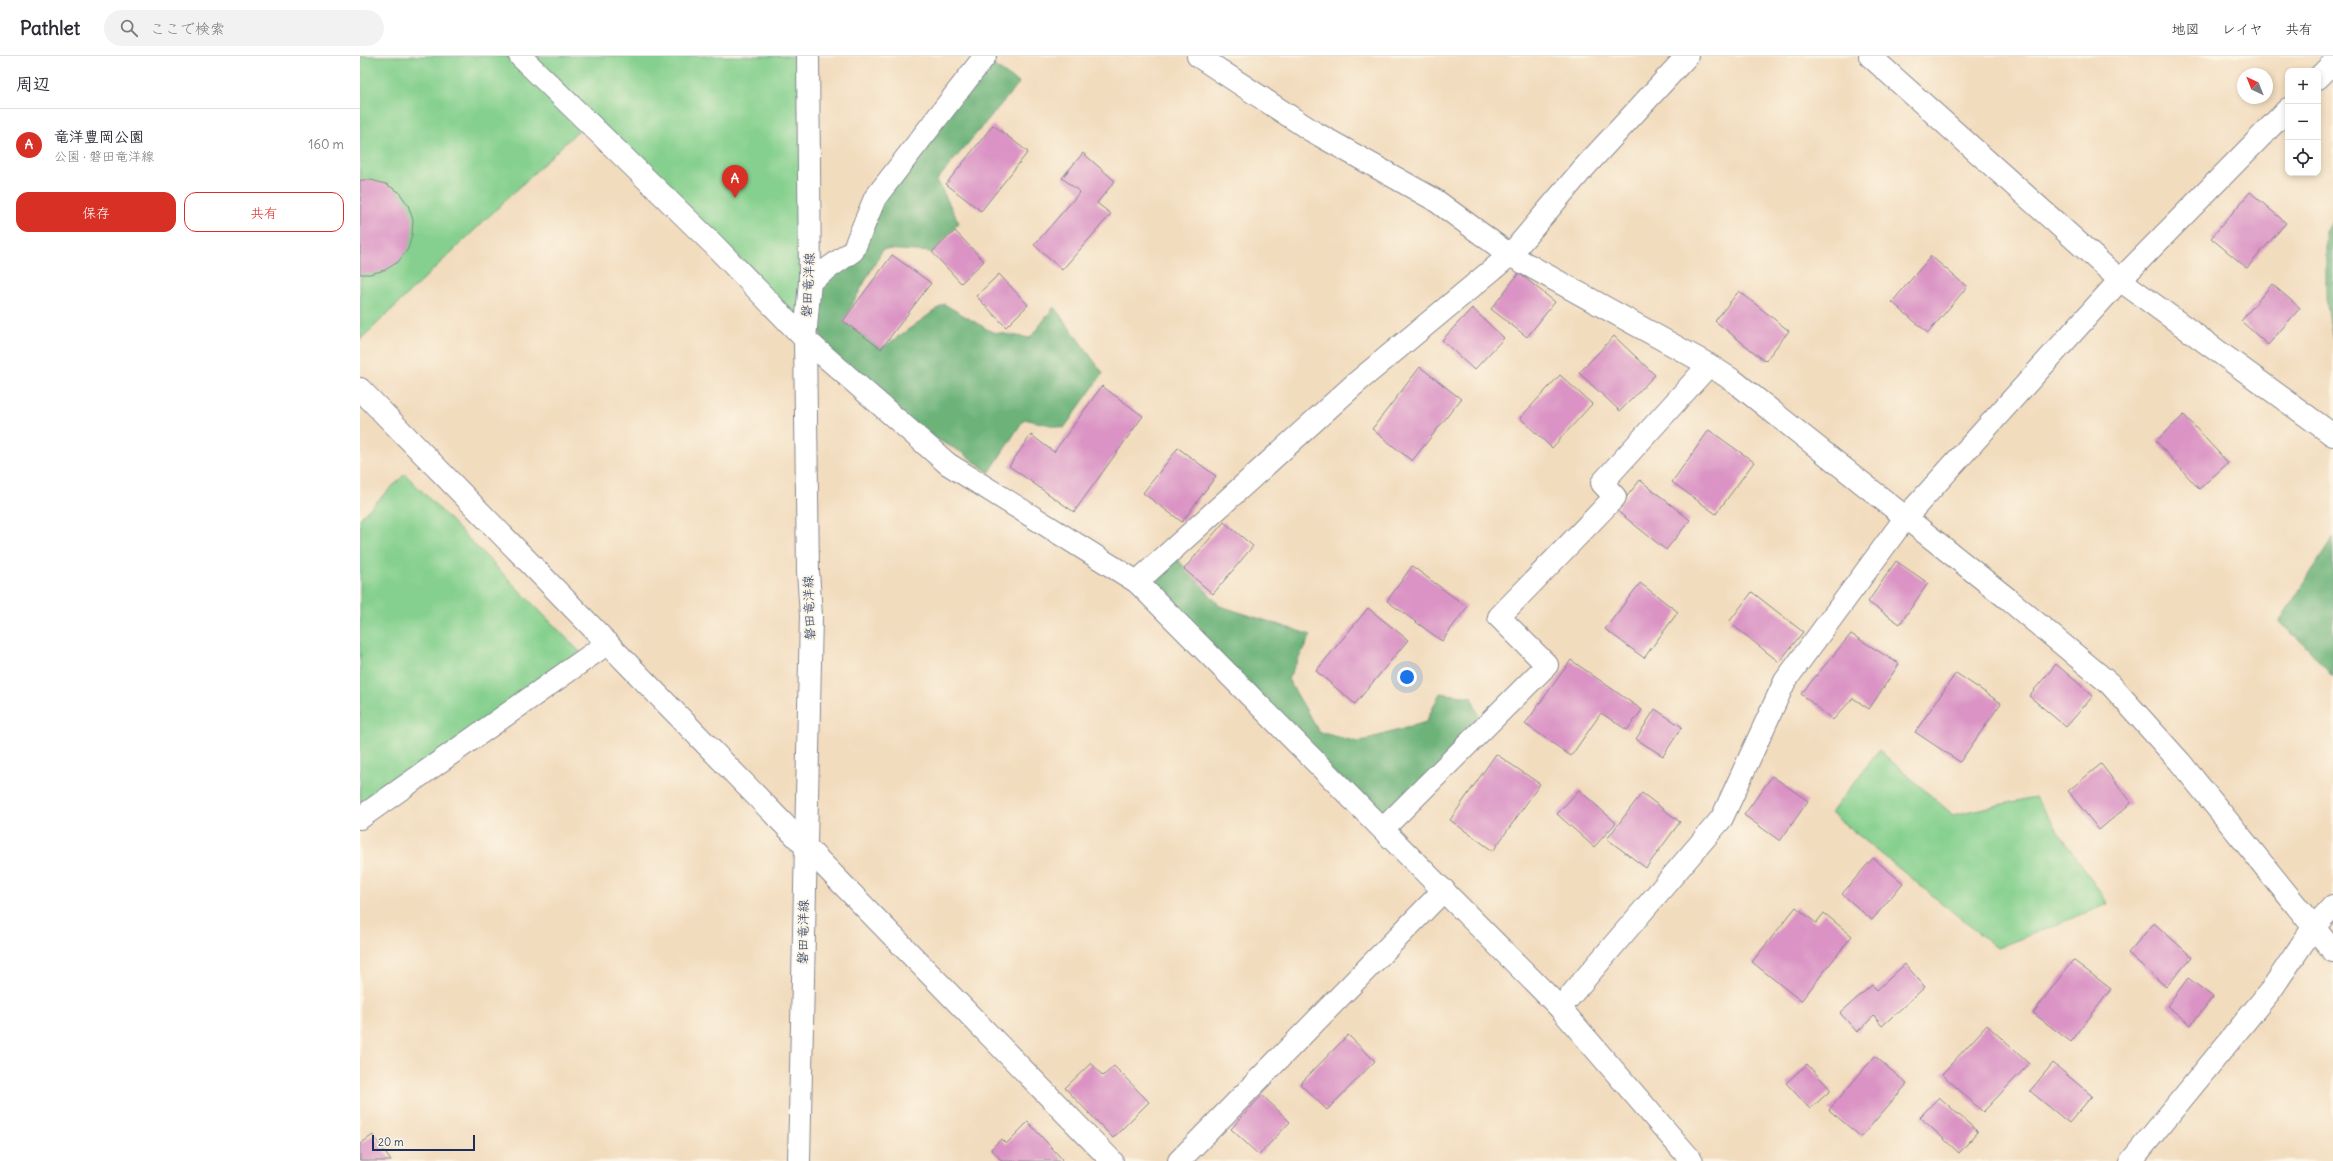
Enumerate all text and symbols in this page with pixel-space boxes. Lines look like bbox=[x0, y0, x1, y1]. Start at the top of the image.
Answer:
search box bbox=[104, 10, 384, 46]
text: Pathlet bbox=[20, 16, 80, 40]
icon: search bbox=[118, 17, 140, 39]
text: ここで検索 bbox=[150, 19, 225, 38]
text: 地図 bbox=[2172, 20, 2200, 38]
text: レイヤ bbox=[2222, 20, 2263, 38]
text: 共有 bbox=[2285, 20, 2313, 38]
north arrow bbox=[2237, 68, 2273, 104]
map controls bbox=[2285, 68, 2321, 176]
button: + bbox=[2285, 68, 2321, 104]
text: 周辺 bbox=[16, 73, 50, 95]
button: − bbox=[2285, 104, 2321, 140]
text: 竜洋豊岡公園 bbox=[54, 127, 144, 146]
text: A bbox=[25, 136, 33, 153]
text: 160 m bbox=[308, 136, 344, 153]
button: locate bbox=[2285, 140, 2321, 176]
text: 公園 · 磐田竜洋線 bbox=[54, 148, 154, 165]
pin: A bbox=[722, 165, 748, 198]
button: 保存 bbox=[16, 192, 176, 232]
button: 共有 bbox=[184, 192, 344, 232]
street label: 磐田竜洋線 bbox=[798, 251, 818, 318]
street label: 磐田竜洋線 bbox=[799, 574, 819, 641]
your location bbox=[1397, 667, 1417, 687]
street label: 磐田竜洋線 bbox=[794, 898, 812, 965]
scale bar bbox=[372, 1133, 475, 1152]
text: 20 m bbox=[378, 1135, 404, 1149]

